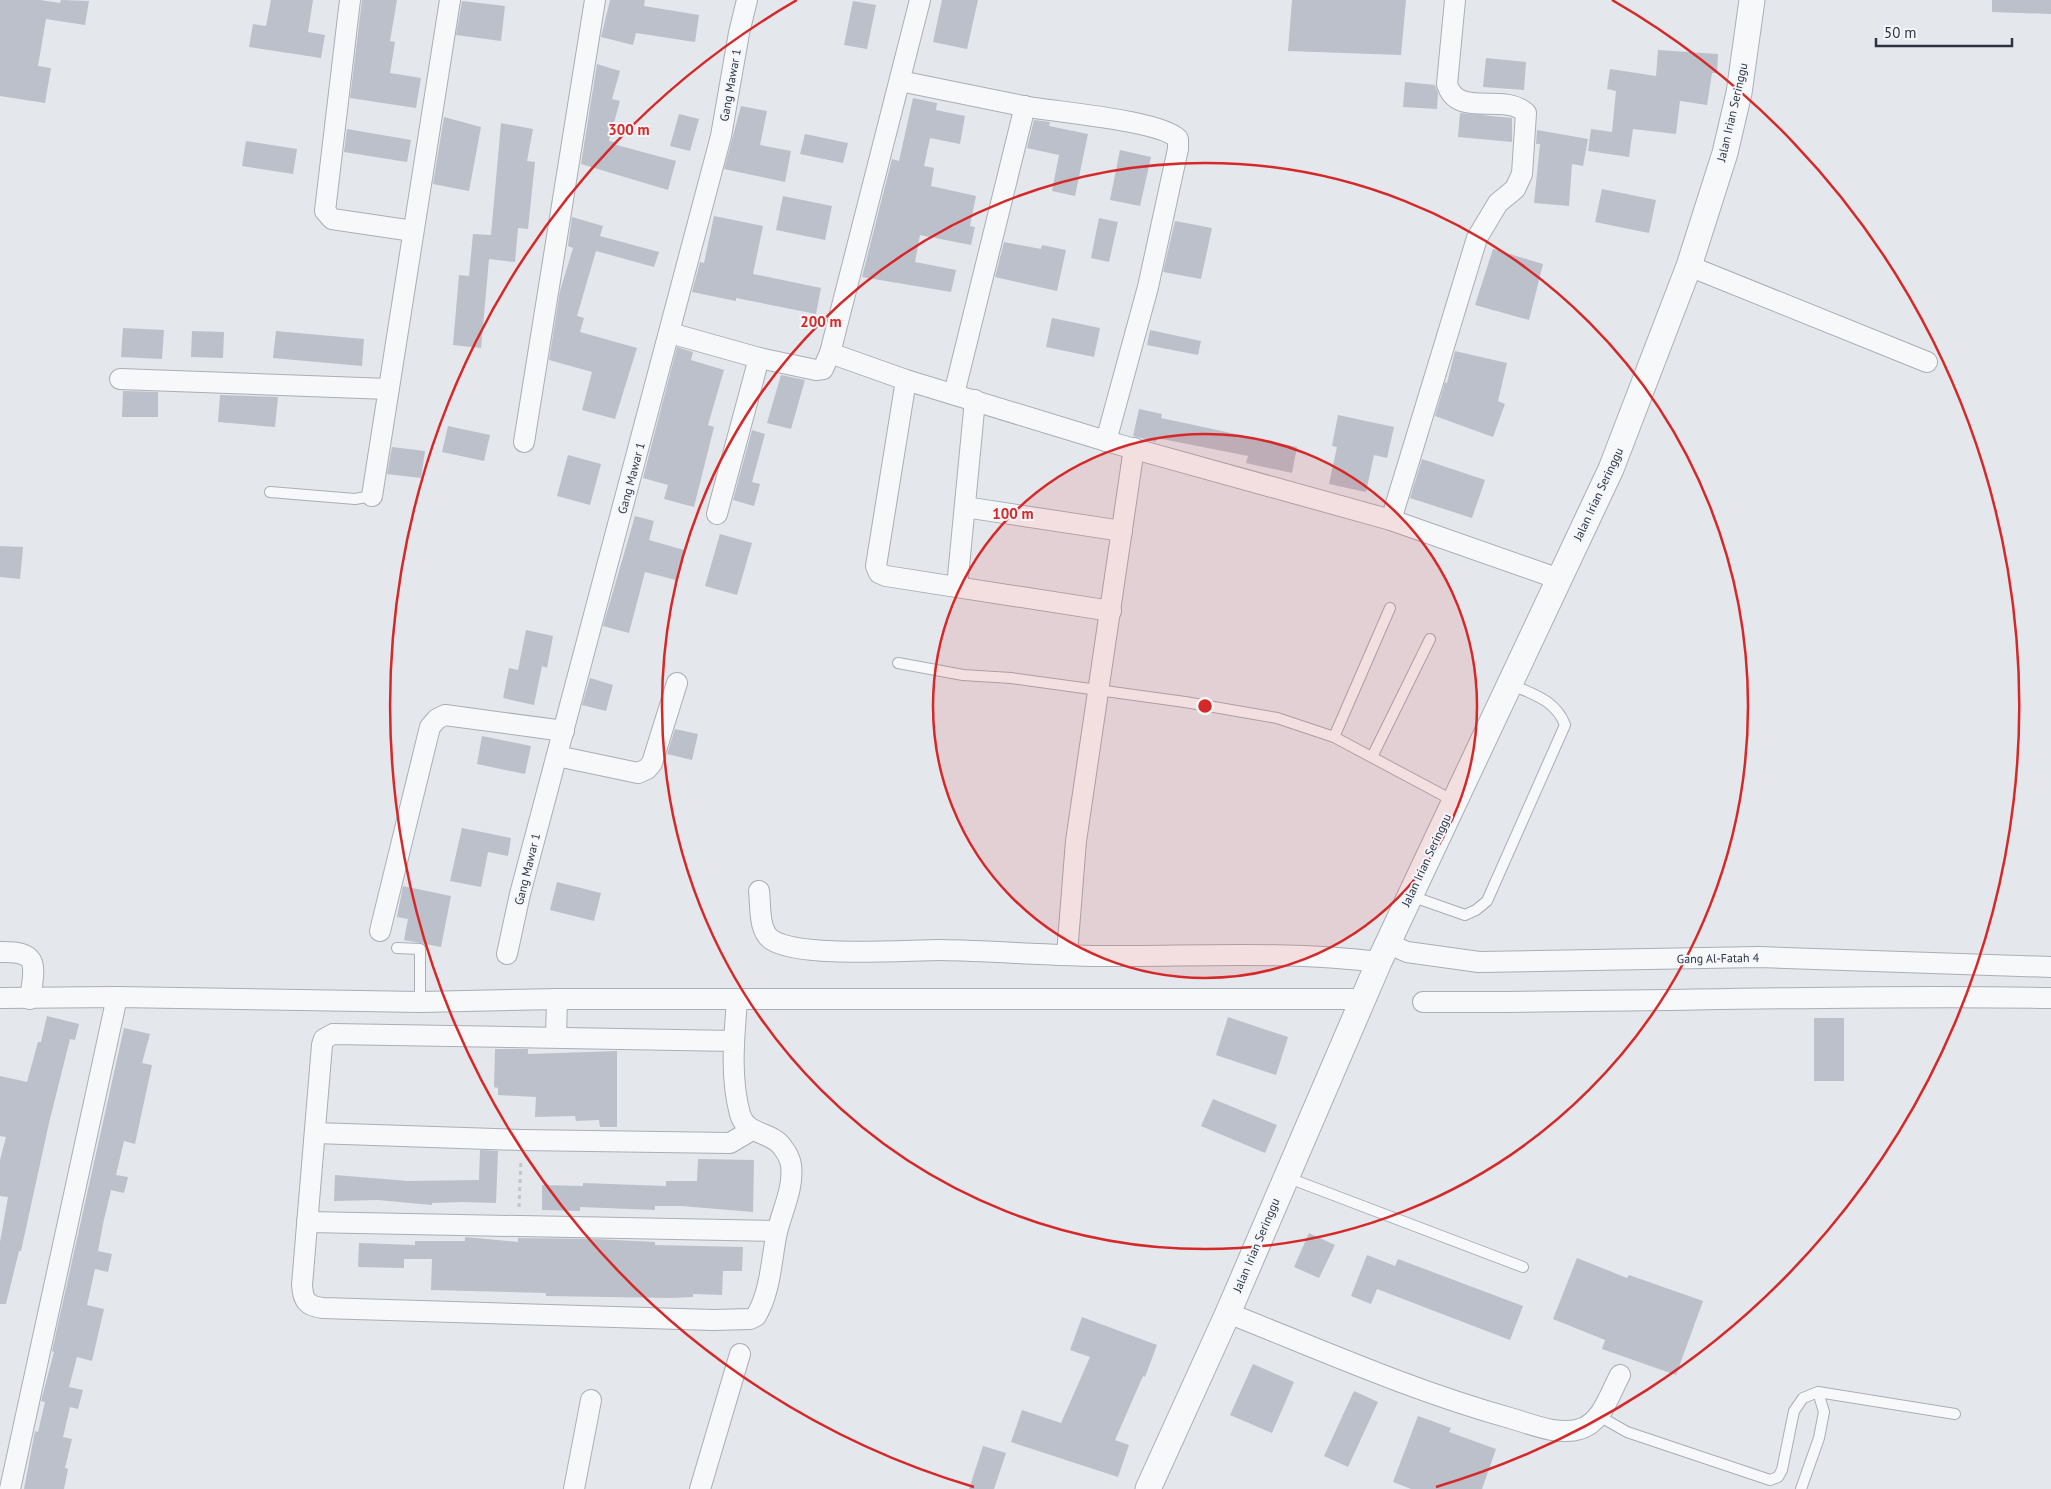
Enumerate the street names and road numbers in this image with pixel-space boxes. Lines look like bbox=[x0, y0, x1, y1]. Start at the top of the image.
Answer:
street label: Gang Mawar 1 bbox=[716, 47, 744, 123]
street label: Jalan Irian Seringgu bbox=[1713, 61, 1751, 164]
street label: Gang Mawar 1 bbox=[614, 441, 648, 515]
street label: Jalan Irian Seringgu bbox=[1569, 445, 1626, 544]
street label: Jalan Irian Seringgu bbox=[1397, 811, 1454, 910]
street label: Gang Mawar 1 bbox=[511, 831, 543, 907]
street label: Gang Al-Fatah 4 bbox=[1677, 950, 1760, 966]
street label: Jalan Irian Seringgu bbox=[1229, 1196, 1283, 1295]

